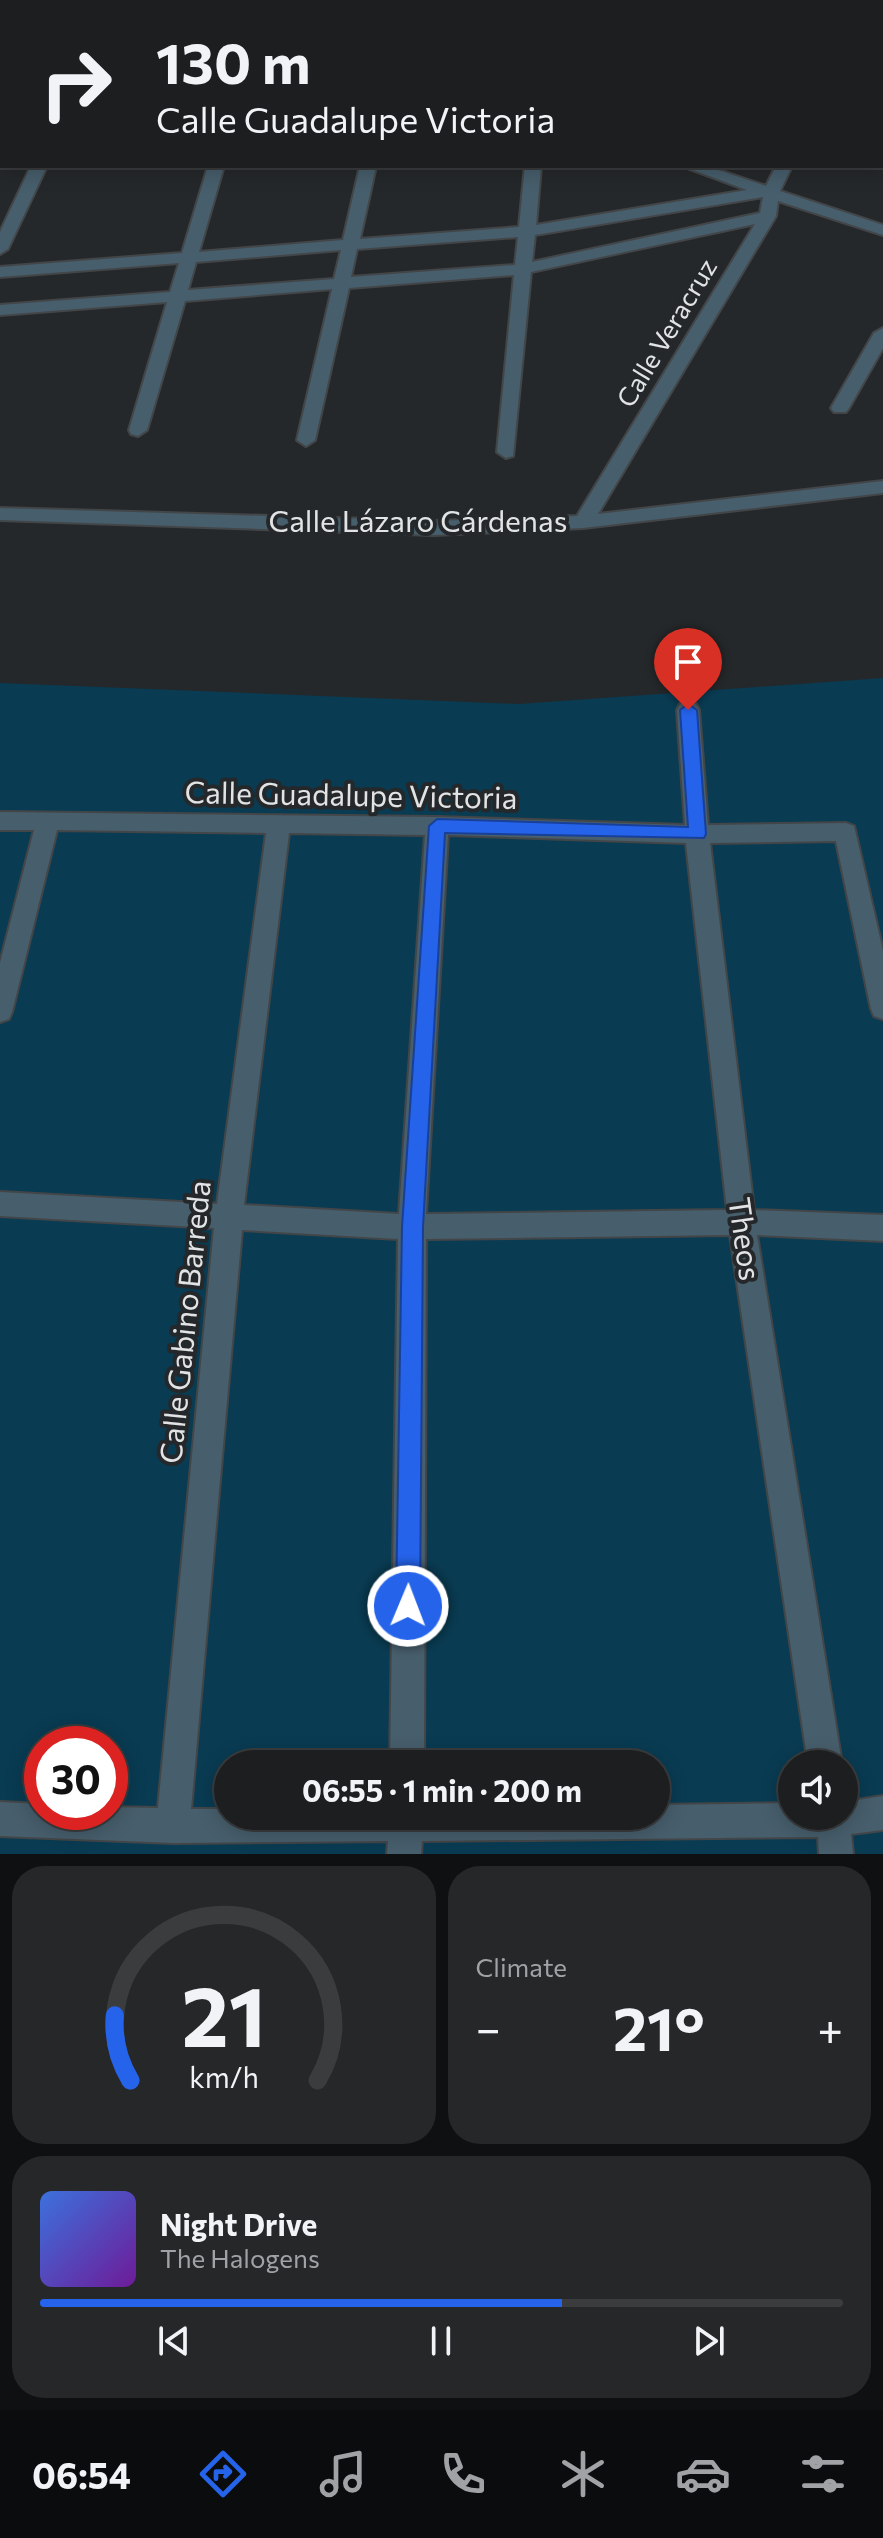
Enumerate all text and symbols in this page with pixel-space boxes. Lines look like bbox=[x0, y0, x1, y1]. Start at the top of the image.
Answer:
text: 130 m bbox=[156, 27, 311, 96]
icon: right bbox=[24, 32, 128, 136]
text: Calle Guadalupe Victoria bbox=[156, 96, 555, 140]
street label: Calle Veracruz bbox=[609, 252, 722, 412]
street label: Calle Lázaro Cárdenas bbox=[269, 501, 567, 538]
pin bbox=[654, 628, 722, 710]
icon: arrive bbox=[666, 640, 710, 684]
street label: Calle Guadalupe Victoria bbox=[184, 772, 518, 815]
street label: Calle Gabino Barreda bbox=[150, 1178, 217, 1465]
street label: Theos bbox=[722, 1195, 771, 1283]
position arrow bbox=[366, 1564, 450, 1648]
speed limit sign: 30 bbox=[24, 1726, 128, 1830]
map controls bbox=[778, 1750, 858, 1830]
button: sound bbox=[778, 1750, 858, 1830]
text: 06:55 · 1 min · 200 m bbox=[302, 1771, 582, 1808]
text: Climate bbox=[476, 1951, 567, 1982]
text: 21 bbox=[181, 1962, 266, 2064]
text: 21° bbox=[613, 1990, 705, 2063]
text: − bbox=[476, 2000, 501, 2054]
text: + bbox=[817, 2000, 843, 2054]
text: km/h bbox=[189, 2059, 259, 2094]
text: Night Drive bbox=[160, 2205, 317, 2242]
text: The Halogens bbox=[160, 2242, 320, 2273]
icon: previous bbox=[152, 2319, 196, 2363]
icon: pause bbox=[419, 2319, 463, 2363]
icon: next bbox=[687, 2319, 731, 2363]
icon: directions bbox=[195, 2446, 251, 2502]
icon: music bbox=[315, 2446, 371, 2502]
icon: phone bbox=[435, 2446, 491, 2502]
icon: climate bbox=[555, 2446, 611, 2502]
icon: car bbox=[675, 2446, 731, 2502]
icon: filters bbox=[795, 2446, 851, 2502]
text: 06:54 bbox=[32, 2452, 131, 2496]

